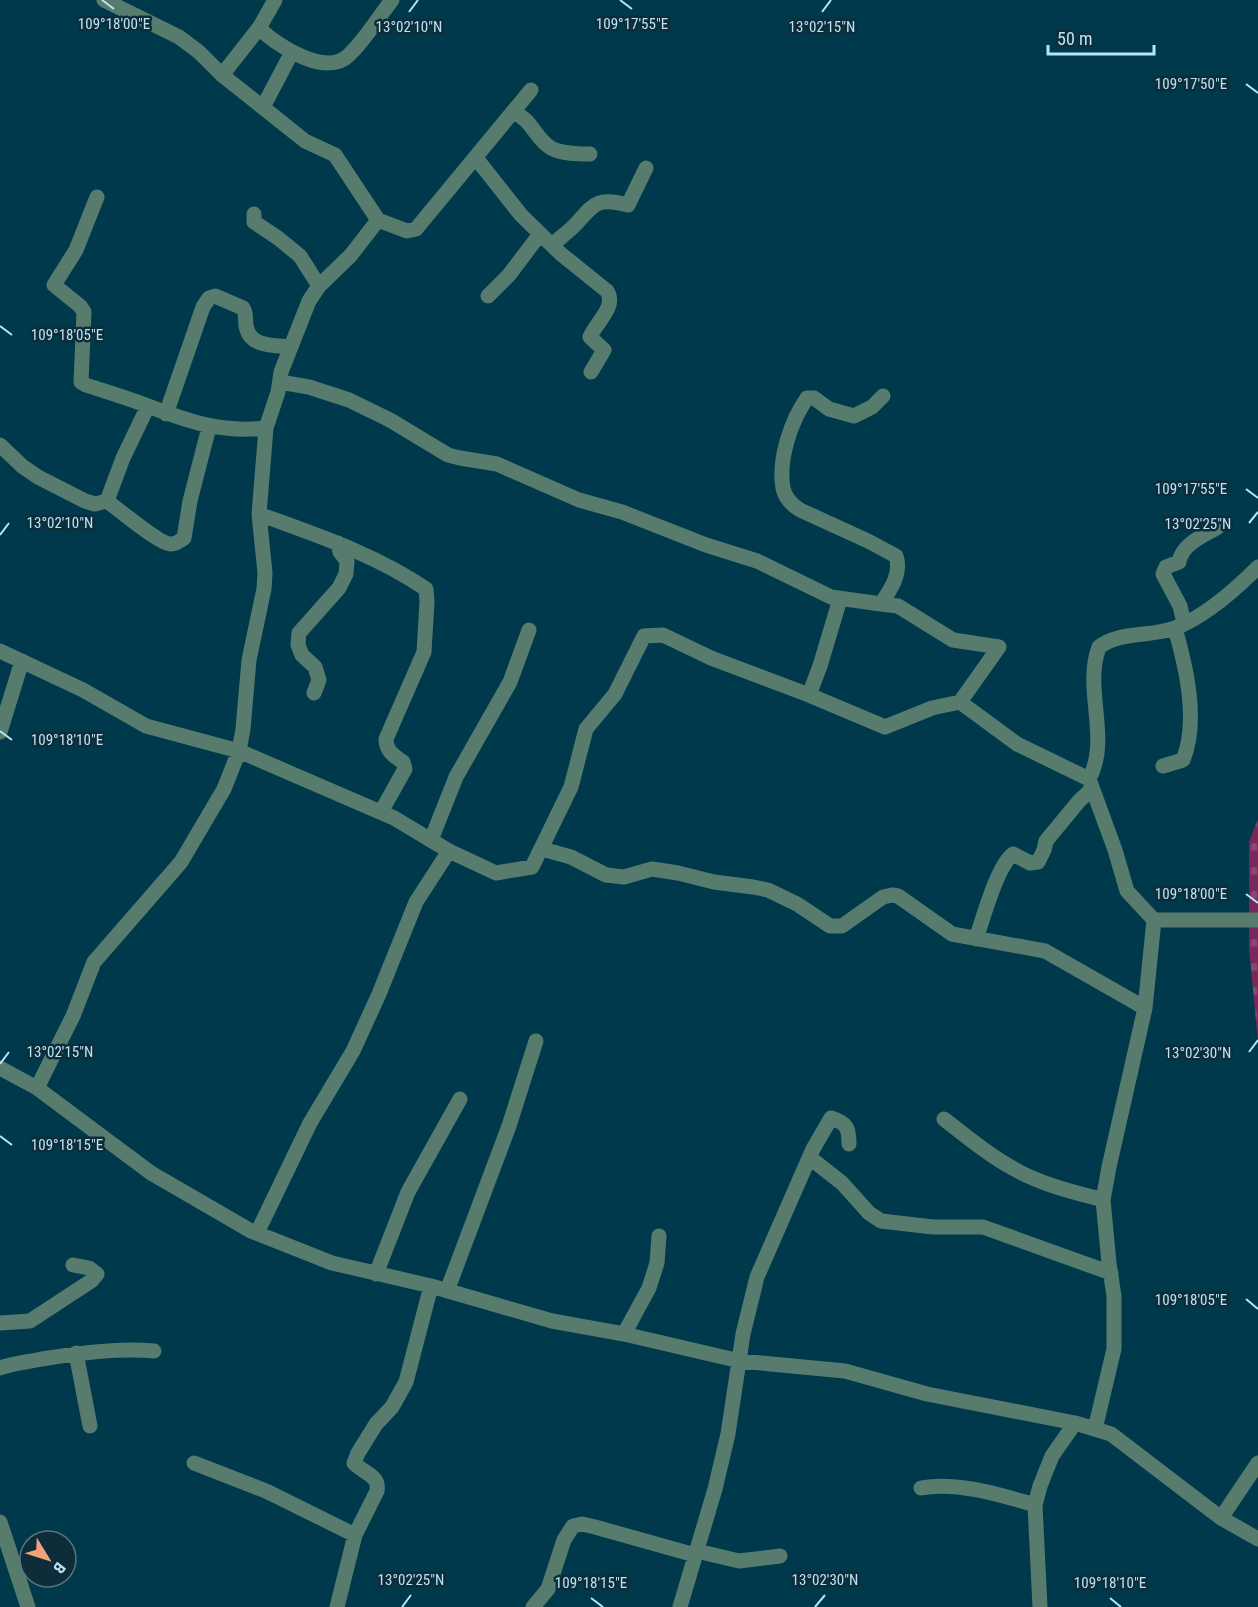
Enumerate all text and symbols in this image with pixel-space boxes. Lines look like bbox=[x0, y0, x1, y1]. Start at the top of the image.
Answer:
text: 109°18'00"E bbox=[78, 15, 150, 33]
text: 109°17'55"E bbox=[596, 15, 668, 33]
text: 13°02'10"N bbox=[376, 18, 442, 36]
text: 13°02'15"N bbox=[789, 18, 855, 36]
scale bar bbox=[1048, 18, 1154, 56]
text: 50 m bbox=[1057, 28, 1092, 49]
text: 109°17'50"E bbox=[1155, 75, 1227, 93]
text: 109°18'05"E bbox=[31, 326, 103, 344]
text: 109°17'55"E bbox=[1155, 480, 1227, 498]
text: 13°02'10"N bbox=[27, 514, 93, 532]
text: 13°02'25"N bbox=[1165, 515, 1231, 533]
text: 109°18'10"E bbox=[31, 731, 103, 749]
text: 109°18'00"E bbox=[1155, 885, 1227, 903]
text: 13°02'15"N bbox=[27, 1043, 93, 1061]
text: 13°02'30"N bbox=[1165, 1044, 1231, 1062]
text: 109°18'15"E bbox=[31, 1136, 103, 1154]
text: 109°18'05"E bbox=[1155, 1291, 1227, 1309]
north arrow bbox=[18, 1529, 78, 1589]
text: B bbox=[49, 1559, 70, 1577]
text: 13°02'25"N bbox=[378, 1571, 444, 1589]
text: 13°02'30"N bbox=[792, 1571, 858, 1589]
text: 109°18'15"E bbox=[555, 1574, 627, 1592]
text: 109°18'10"E bbox=[1074, 1574, 1146, 1592]

